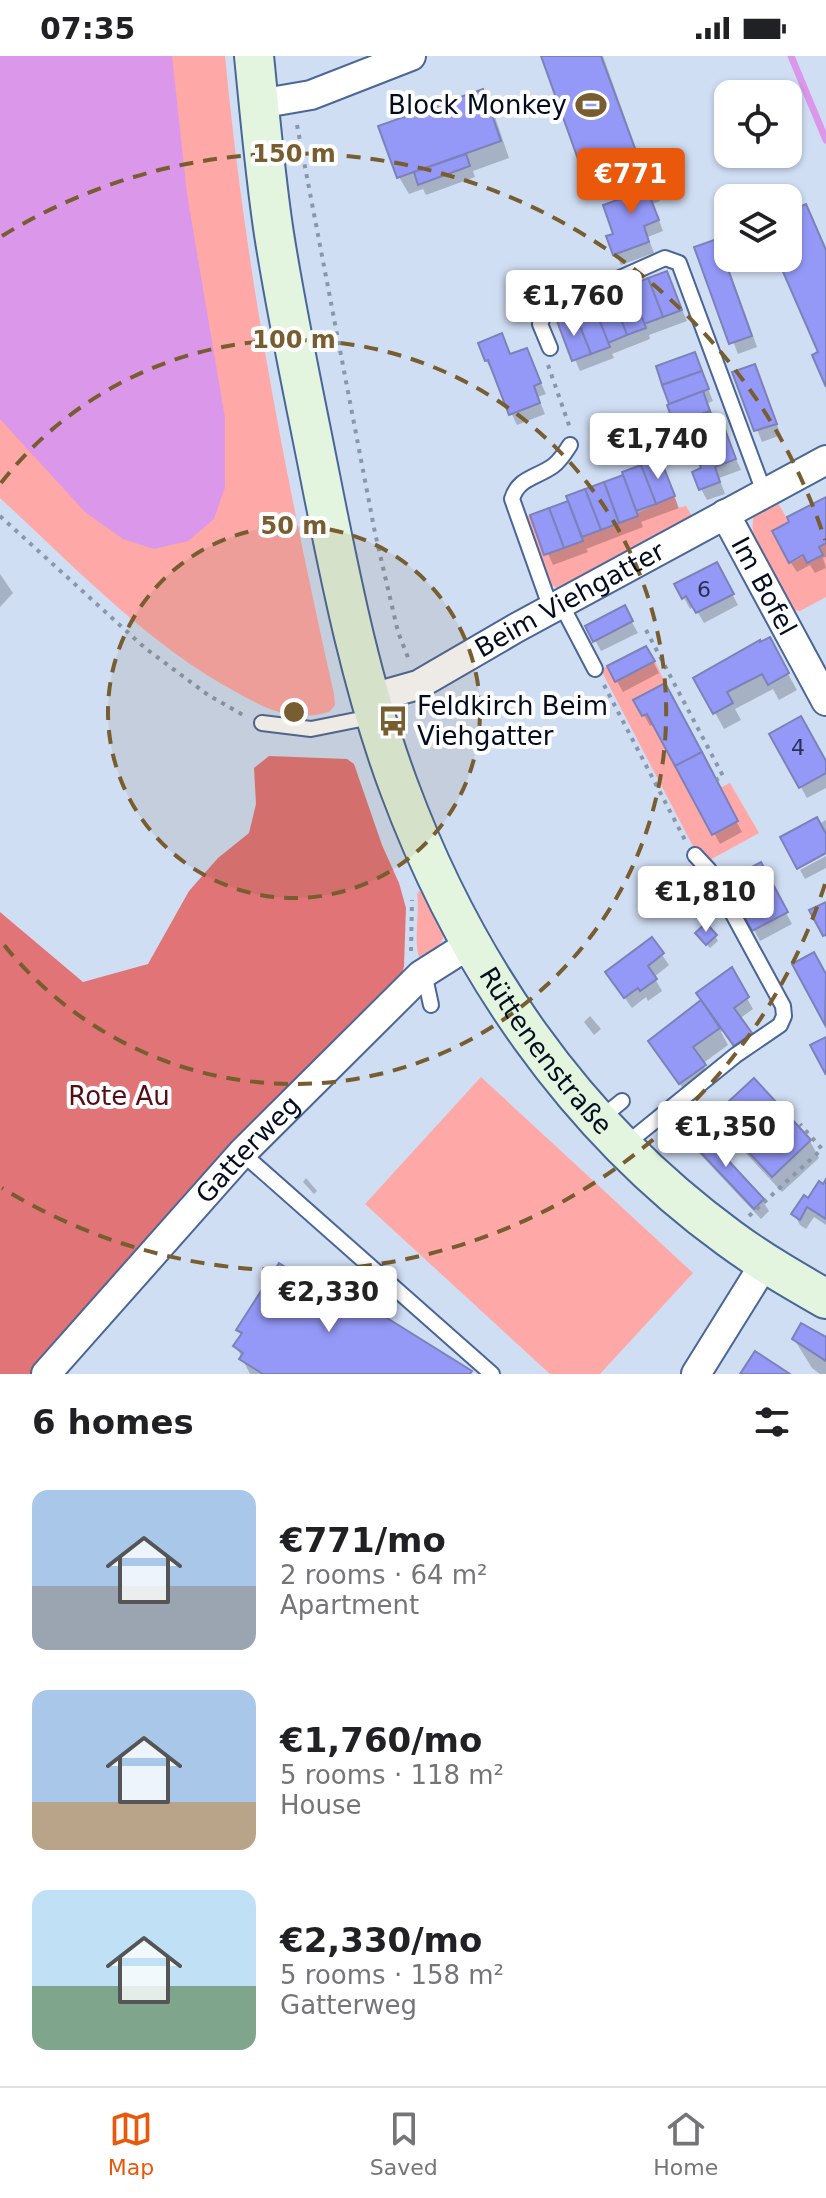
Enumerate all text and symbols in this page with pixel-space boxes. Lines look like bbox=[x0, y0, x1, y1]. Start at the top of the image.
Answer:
text: 07:35 bbox=[40, 11, 136, 46]
map controls bbox=[714, 80, 802, 272]
button: locate bbox=[714, 80, 802, 168]
sports icon: Block Monkey bbox=[574, 88, 608, 122]
place label: Block Monkey bbox=[388, 90, 567, 120]
text: 150 m bbox=[252, 140, 336, 168]
pin: €771 bbox=[584, 148, 678, 216]
text: €771 bbox=[595, 159, 667, 189]
button: layers bbox=[714, 184, 802, 272]
pin: €1,760 bbox=[509, 270, 639, 338]
text: €1,760 bbox=[524, 281, 624, 311]
text: 100 m bbox=[252, 326, 336, 354]
pin: €1,740 bbox=[593, 413, 723, 481]
text: €1,740 bbox=[608, 424, 708, 454]
text: 50 m bbox=[261, 512, 327, 540]
street label: Im Bofel bbox=[725, 532, 803, 641]
street label: Beim Viehgatter bbox=[470, 535, 670, 663]
house number: 6 bbox=[697, 577, 711, 602]
place label: Feldkirch Beim Viehgatter bbox=[417, 691, 608, 751]
centre of rings bbox=[280, 698, 308, 726]
bus stop icon: Feldkirch Beim Viehgatter bbox=[376, 704, 410, 738]
house number: 4 bbox=[791, 735, 805, 760]
pin: €1,810 bbox=[641, 866, 771, 934]
text: €1,810 bbox=[656, 877, 756, 907]
street label: Rüttenenstraße bbox=[473, 962, 618, 1140]
park label: Rote Au bbox=[68, 1081, 170, 1111]
street label: Gatterweg bbox=[190, 1089, 306, 1209]
pin: €1,350 bbox=[661, 1101, 791, 1169]
text: €1,350 bbox=[676, 1112, 776, 1142]
pin: €2,330 bbox=[264, 1266, 394, 1334]
text: €2,330 bbox=[279, 1277, 379, 1307]
icon: filters bbox=[750, 1400, 794, 1444]
text: 6 homes bbox=[32, 1402, 194, 1442]
text: €771/mo bbox=[280, 1520, 446, 1560]
icon: home bbox=[96, 1522, 192, 1618]
text: 2 rooms · 64 m² bbox=[280, 1560, 488, 1590]
text: Apartment bbox=[280, 1590, 419, 1620]
text: €1,760/mo bbox=[280, 1720, 482, 1760]
icon: home bbox=[96, 1722, 192, 1818]
text: 5 rooms · 118 m² bbox=[280, 1760, 504, 1790]
text: House bbox=[280, 1790, 361, 1820]
text: €2,330/mo bbox=[280, 1920, 482, 1960]
icon: home bbox=[96, 1922, 192, 2018]
text: 5 rooms · 158 m² bbox=[280, 1960, 504, 1990]
text: Gatterweg bbox=[280, 1990, 417, 2020]
tab: Map bbox=[108, 2107, 154, 2180]
tab: Saved bbox=[370, 2107, 438, 2180]
tab: Home bbox=[653, 2107, 718, 2180]

